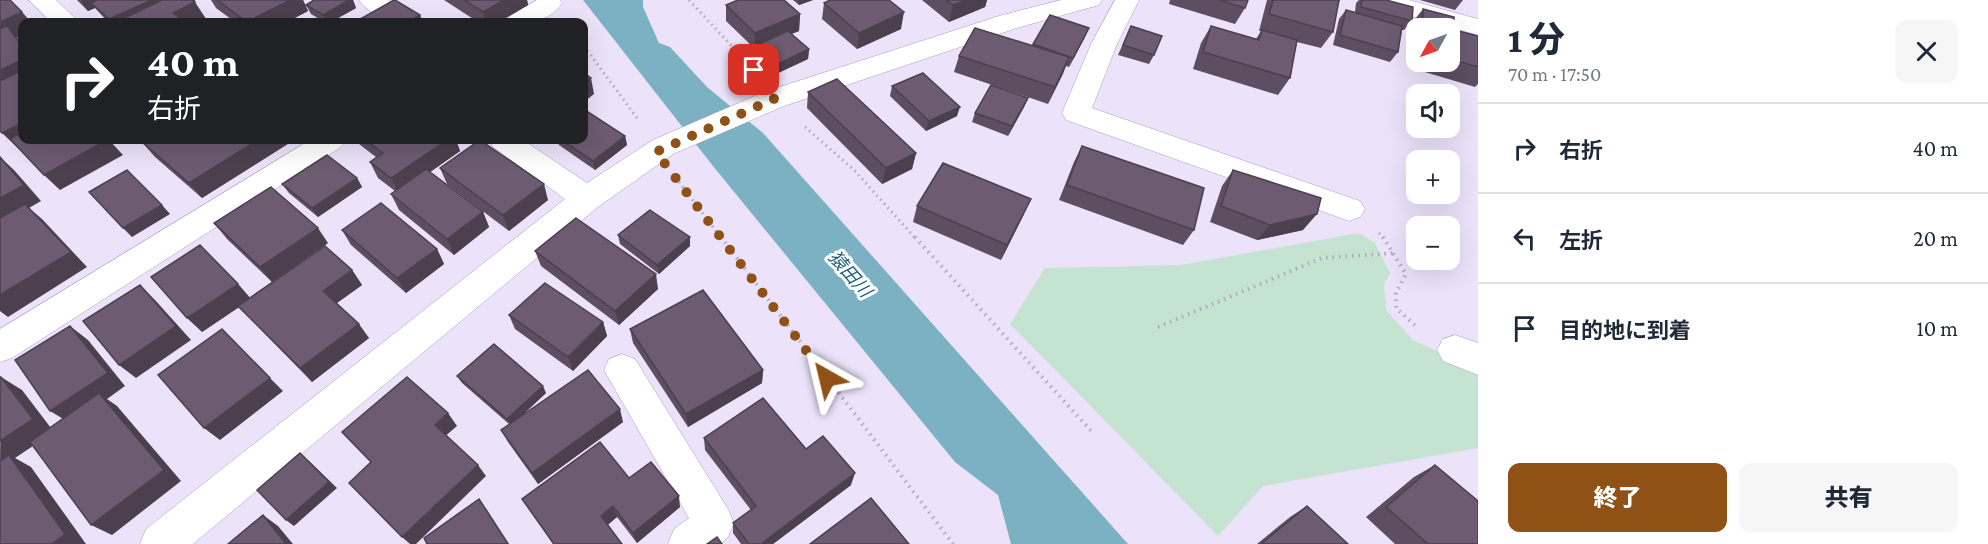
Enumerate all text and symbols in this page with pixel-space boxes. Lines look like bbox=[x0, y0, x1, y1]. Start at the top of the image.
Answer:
north arrow bbox=[1406, 18, 1460, 72]
map controls bbox=[1406, 18, 1460, 270]
text: 1 分 bbox=[1508, 20, 1565, 60]
button: close bbox=[1895, 20, 1958, 83]
text: 40 m bbox=[147, 38, 239, 85]
icon: right bbox=[48, 42, 126, 120]
pin bbox=[728, 44, 779, 95]
icon: arrive bbox=[737, 53, 770, 86]
text: 70 m · 17:50 bbox=[1508, 63, 1601, 85]
button: sound bbox=[1406, 84, 1460, 138]
text: 右折 bbox=[147, 94, 201, 124]
icon: right bbox=[1508, 132, 1541, 165]
text: 40 m bbox=[1913, 136, 1958, 161]
text: 右折 bbox=[1559, 138, 1603, 163]
button: + bbox=[1406, 150, 1460, 204]
button: − bbox=[1406, 216, 1460, 270]
icon: left bbox=[1508, 222, 1541, 255]
text: 20 m bbox=[1913, 226, 1958, 251]
text: 左折 bbox=[1559, 228, 1603, 253]
water label: 猿田川 bbox=[825, 247, 877, 302]
icon: arrive bbox=[1508, 312, 1541, 345]
text: 10 m bbox=[1916, 316, 1958, 341]
text: 目的地に到着 bbox=[1559, 318, 1691, 343]
position arrow bbox=[795, 346, 859, 410]
button: 終了 bbox=[1508, 463, 1727, 532]
button: 共有 bbox=[1739, 463, 1958, 532]

